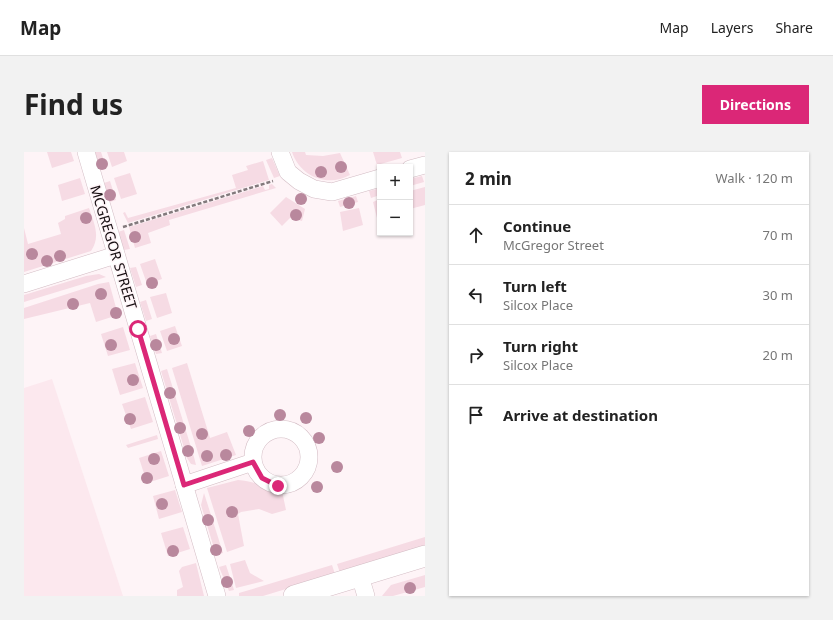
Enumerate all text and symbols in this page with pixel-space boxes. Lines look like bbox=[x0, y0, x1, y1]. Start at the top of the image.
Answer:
text: Map bbox=[20, 15, 61, 41]
text: Map bbox=[660, 18, 689, 37]
text: Layers bbox=[711, 18, 753, 37]
text: Share bbox=[775, 18, 813, 37]
text: Find us bbox=[24, 85, 123, 123]
button: Directions bbox=[702, 85, 809, 124]
map controls bbox=[377, 164, 413, 236]
button: + bbox=[377, 164, 413, 200]
text: 2 min bbox=[465, 167, 512, 190]
text: Walk · 120 m bbox=[715, 169, 793, 187]
street label: MCGREGOR STREET bbox=[86, 183, 142, 312]
button: − bbox=[377, 200, 413, 236]
text: Continue bbox=[503, 216, 571, 236]
icon: ahead bbox=[465, 224, 487, 246]
text: 70 m bbox=[763, 226, 793, 244]
text: McGregor Street bbox=[503, 236, 604, 254]
text: Turn left bbox=[503, 276, 567, 296]
icon: left bbox=[465, 284, 487, 306]
text: 30 m bbox=[763, 286, 793, 304]
text: Silcox Place bbox=[503, 296, 573, 314]
route start bbox=[129, 320, 147, 338]
text: Turn right bbox=[503, 336, 578, 356]
icon: right bbox=[465, 344, 487, 366]
text: 20 m bbox=[763, 346, 793, 364]
text: Silcox Place bbox=[503, 356, 573, 374]
icon: arrive bbox=[465, 404, 487, 426]
text: Arrive at destination bbox=[503, 405, 658, 425]
route end bbox=[269, 477, 287, 495]

